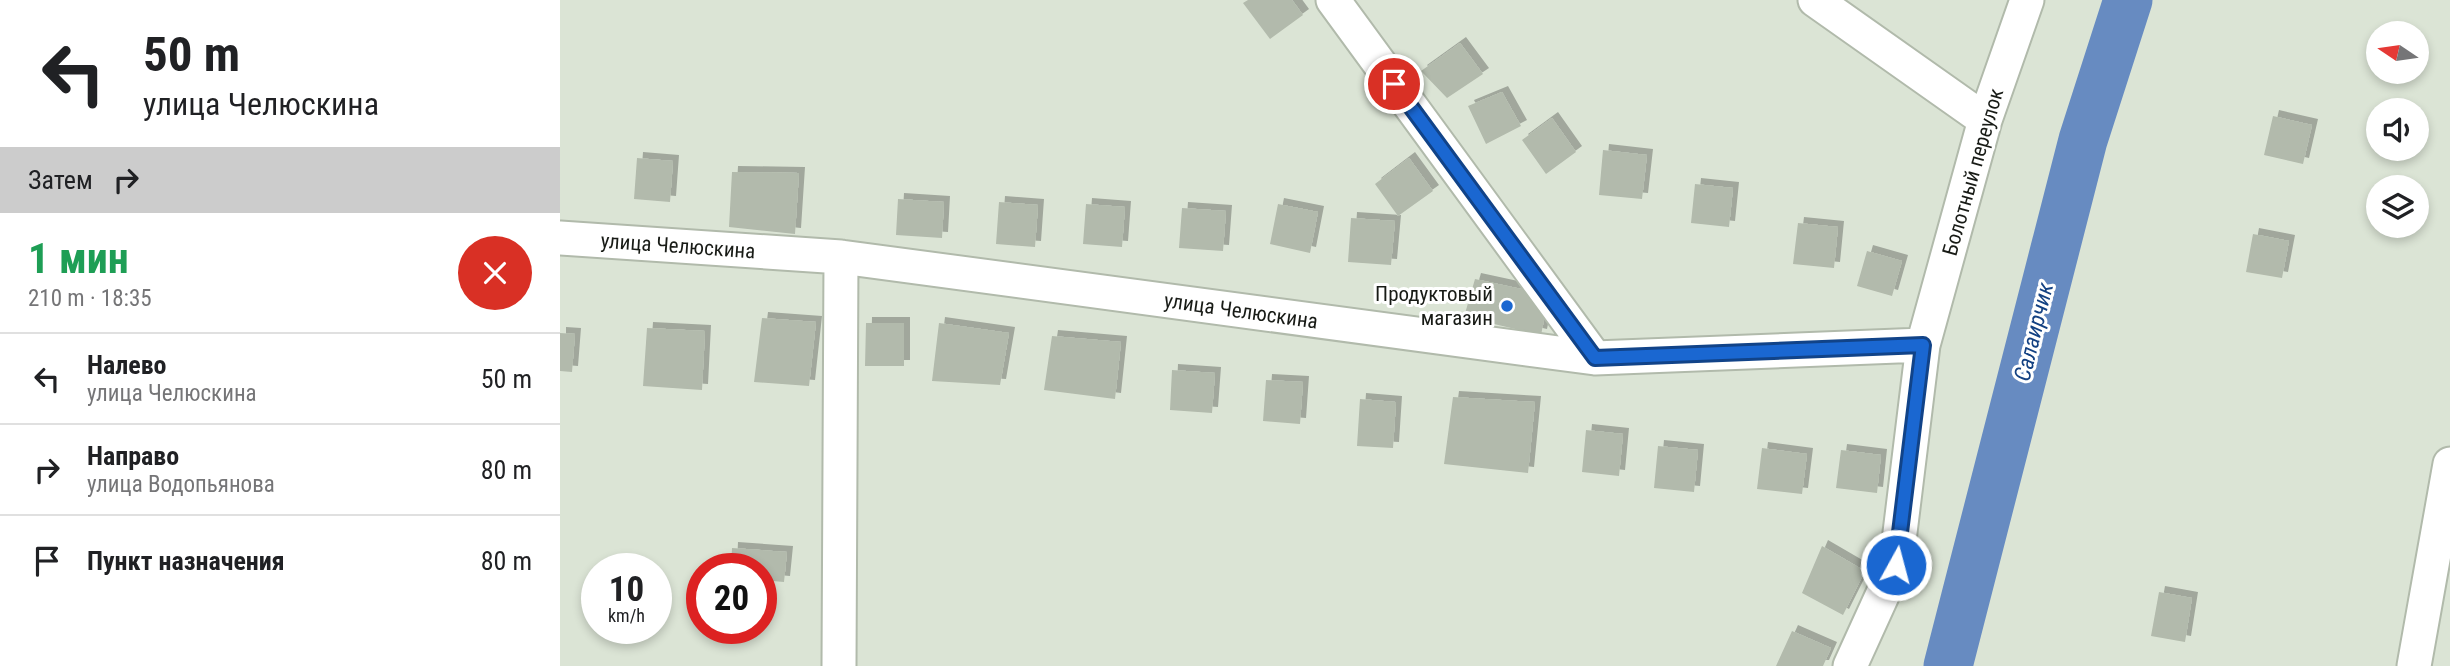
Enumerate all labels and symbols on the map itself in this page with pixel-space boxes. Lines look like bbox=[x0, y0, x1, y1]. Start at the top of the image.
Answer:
north arrow bbox=[2366, 21, 2429, 84]
pin bbox=[1364, 54, 1424, 114]
street label: Болотный переулок bbox=[1938, 86, 2008, 258]
street label: улица Челюскина bbox=[600, 229, 756, 263]
water label: Салаирчик bbox=[2009, 279, 2060, 384]
place label: Продуктовый магазин bbox=[1375, 282, 1493, 330]
street label: улица Челюскина bbox=[1163, 288, 1319, 334]
marker: Продуктовый магазин bbox=[1499, 298, 1515, 314]
position arrow bbox=[1859, 528, 1933, 602]
speed limit sign: 20 bbox=[686, 553, 777, 644]

